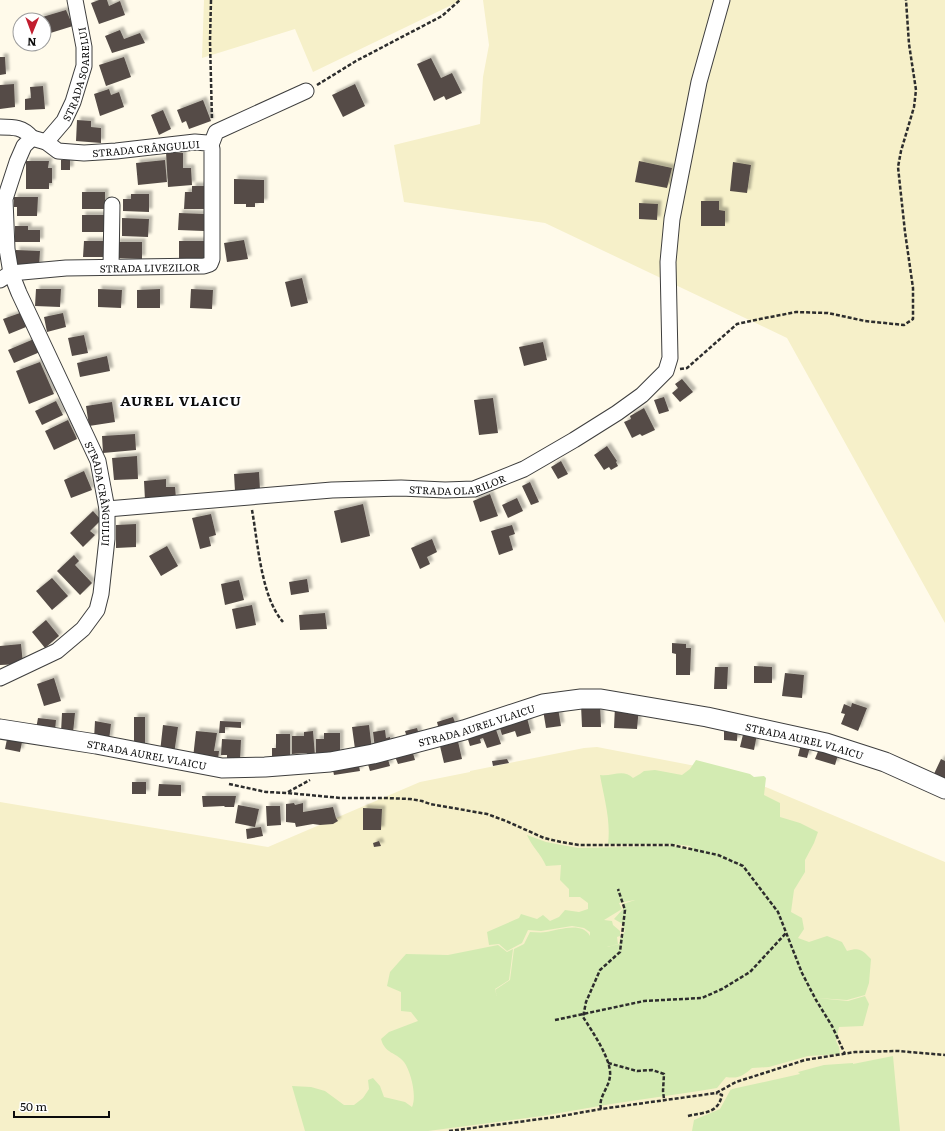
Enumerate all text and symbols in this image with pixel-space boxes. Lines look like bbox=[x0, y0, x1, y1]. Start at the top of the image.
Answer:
north arrow bbox=[12, 12, 52, 52]
street label: STRADA SOARELUI bbox=[58, 26, 92, 123]
text: N bbox=[27, 35, 37, 51]
street label: STRADA CRÂNGULUI bbox=[92, 136, 200, 160]
street label: STRADA LIVEZILOR bbox=[99, 259, 200, 275]
district label: AUREL VLAICU bbox=[120, 390, 242, 410]
street label: STRADA CRÂNGULUI bbox=[82, 438, 115, 547]
street label: STRADA OLARILOR bbox=[409, 470, 508, 498]
street label: STRADA AUREL VLAICU bbox=[416, 700, 537, 749]
street label: STRADA AUREL VLAICU bbox=[744, 718, 866, 762]
street label: STRADA AUREL VLAICU bbox=[86, 735, 208, 772]
scale bar bbox=[14, 1093, 109, 1119]
text: 50 m bbox=[20, 1097, 47, 1115]

